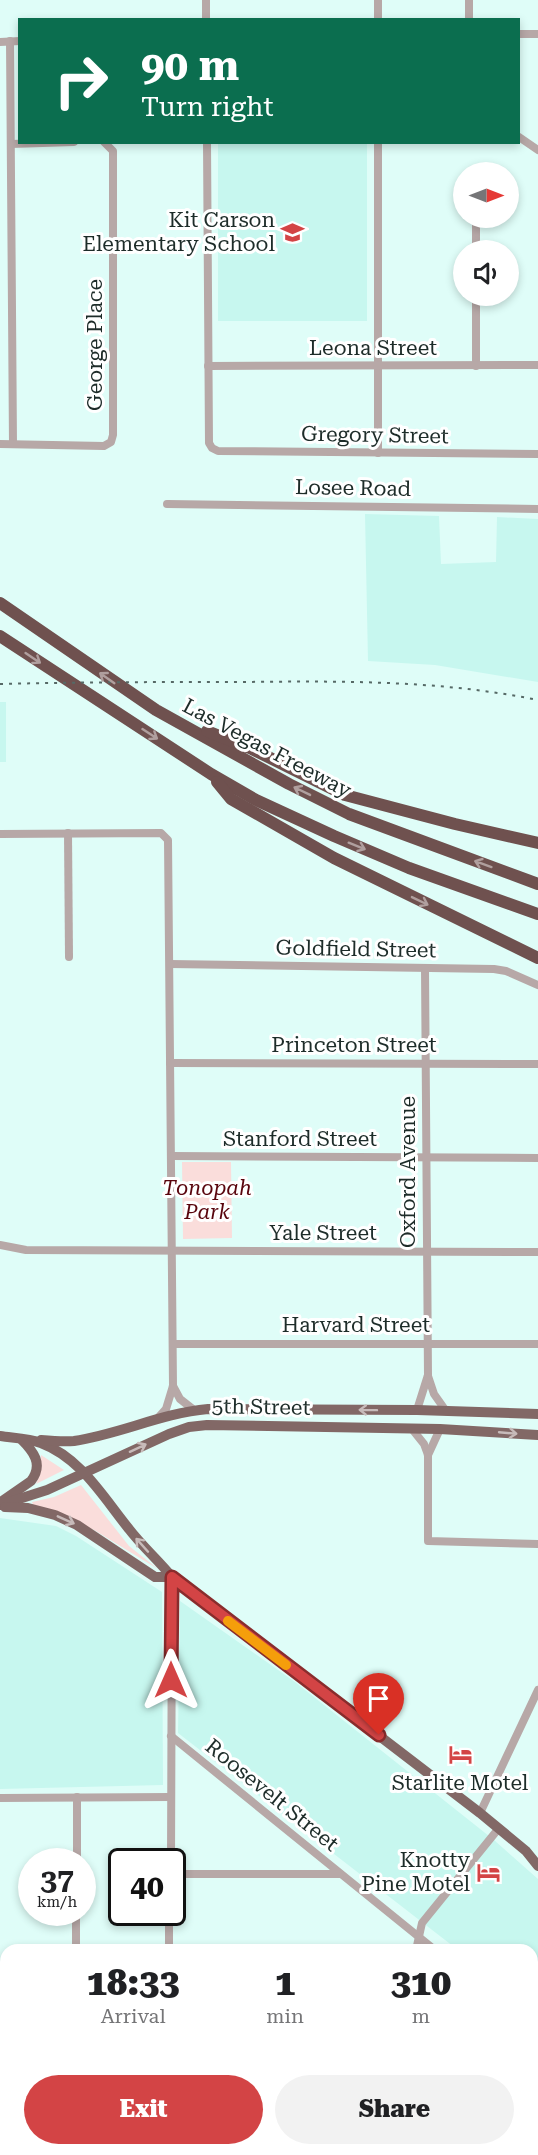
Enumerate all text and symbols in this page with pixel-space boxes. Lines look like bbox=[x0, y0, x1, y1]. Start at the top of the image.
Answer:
text: 90 m bbox=[141, 41, 239, 90]
icon: right bbox=[42, 42, 120, 120]
text: Turn right bbox=[141, 91, 274, 123]
north arrow bbox=[453, 162, 519, 228]
map controls bbox=[453, 162, 519, 306]
place label: Kit Carson Elementary School bbox=[82, 208, 276, 256]
school or university icon: Kit Carson Elementary School bbox=[280, 219, 306, 245]
button: sound bbox=[453, 240, 519, 306]
street label: George Place bbox=[83, 279, 107, 411]
street label: Leona Street bbox=[309, 336, 437, 360]
street label: Gregory Street bbox=[301, 422, 449, 448]
street label: Losee Road bbox=[295, 475, 412, 501]
one-way arrow bbox=[24, 651, 41, 664]
one-way arrow bbox=[99, 672, 116, 684]
street label: Las Vegas Freeway bbox=[179, 693, 356, 803]
one-way arrow bbox=[141, 729, 158, 741]
one-way arrow bbox=[294, 785, 312, 797]
one-way arrow bbox=[347, 841, 366, 852]
one-way arrow bbox=[474, 858, 493, 869]
one-way arrow bbox=[411, 895, 429, 907]
street label: Goldfield Street bbox=[276, 936, 437, 962]
street label: Princeton Street bbox=[271, 1033, 437, 1057]
street label: Oxford Avenue bbox=[396, 1096, 420, 1248]
street label: Stanford Street bbox=[223, 1127, 377, 1151]
park label: Tonopah Park bbox=[162, 1176, 252, 1224]
street label: Yale Street bbox=[269, 1221, 377, 1245]
street label: Harvard Street bbox=[282, 1313, 430, 1337]
street label: 5th Street bbox=[211, 1394, 311, 1420]
one-way arrow bbox=[359, 1404, 379, 1416]
one-way arrow bbox=[497, 1428, 517, 1439]
one-way arrow bbox=[129, 1441, 147, 1453]
one-way arrow bbox=[56, 1514, 74, 1526]
one-way arrow bbox=[135, 1538, 149, 1553]
position arrow bbox=[139, 1648, 203, 1712]
pin bbox=[353, 1673, 404, 1735]
icon: arrive bbox=[362, 1682, 395, 1715]
street label: Roosevelt Street bbox=[201, 1734, 343, 1856]
hotel icon: Starlite Motel bbox=[447, 1742, 473, 1768]
place label: Starlite Motel bbox=[392, 1771, 529, 1795]
speed limit sign: 40 bbox=[108, 1848, 186, 1926]
place label: Knotty Pine Motel bbox=[361, 1848, 471, 1896]
hotel icon: Knotty Pine Motel bbox=[475, 1859, 501, 1885]
text: 37 bbox=[40, 1862, 74, 1897]
text: km/h bbox=[37, 1893, 77, 1911]
text: 18:33 bbox=[87, 1962, 179, 2004]
text: 1 bbox=[275, 1962, 295, 2004]
text: 310 bbox=[391, 1962, 451, 2004]
text: Arrival bbox=[101, 2004, 166, 2028]
text: min bbox=[266, 2004, 304, 2028]
text: m bbox=[412, 2004, 430, 2028]
button: Exit bbox=[24, 2075, 263, 2144]
button: Share bbox=[275, 2075, 514, 2144]

